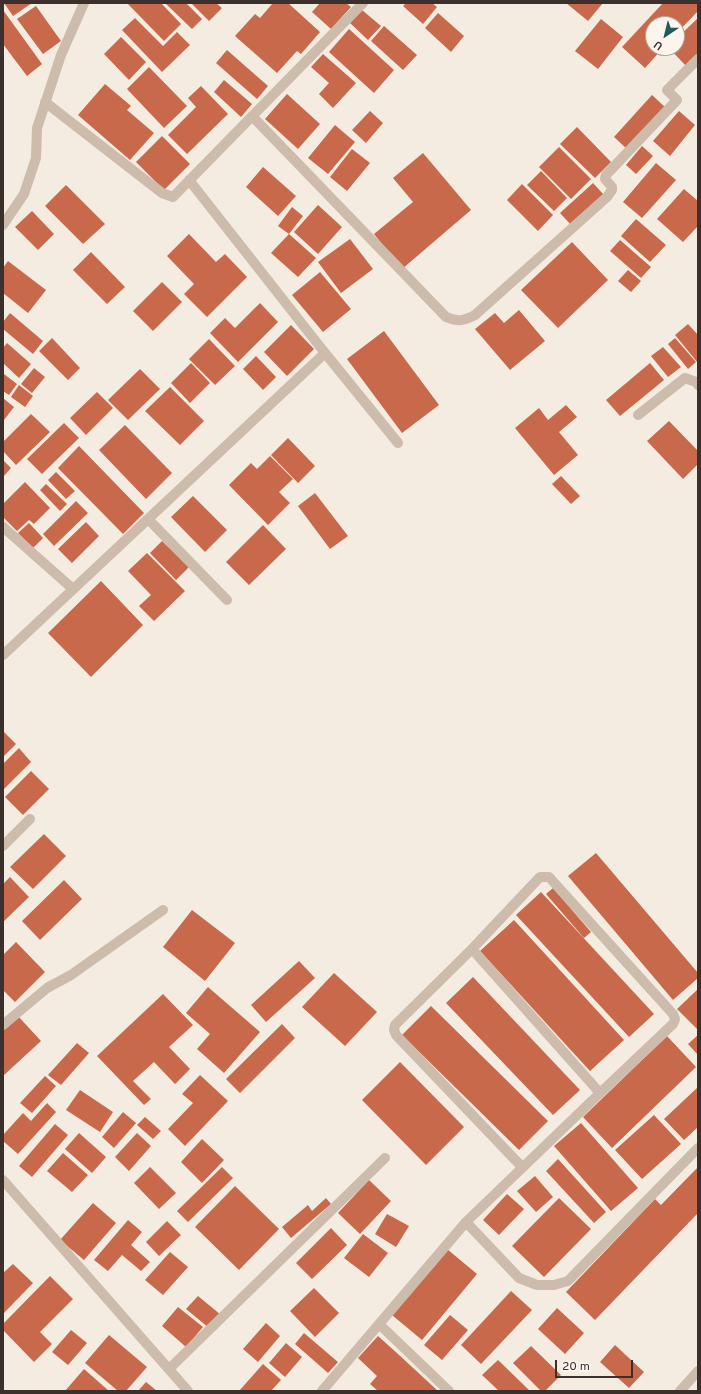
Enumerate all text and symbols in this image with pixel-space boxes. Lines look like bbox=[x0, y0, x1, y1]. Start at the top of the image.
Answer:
north arrow bbox=[645, 16, 685, 56]
text: U bbox=[651, 37, 666, 53]
scale bar bbox=[557, 1352, 635, 1378]
text: 20 m bbox=[562, 1359, 590, 1375]

